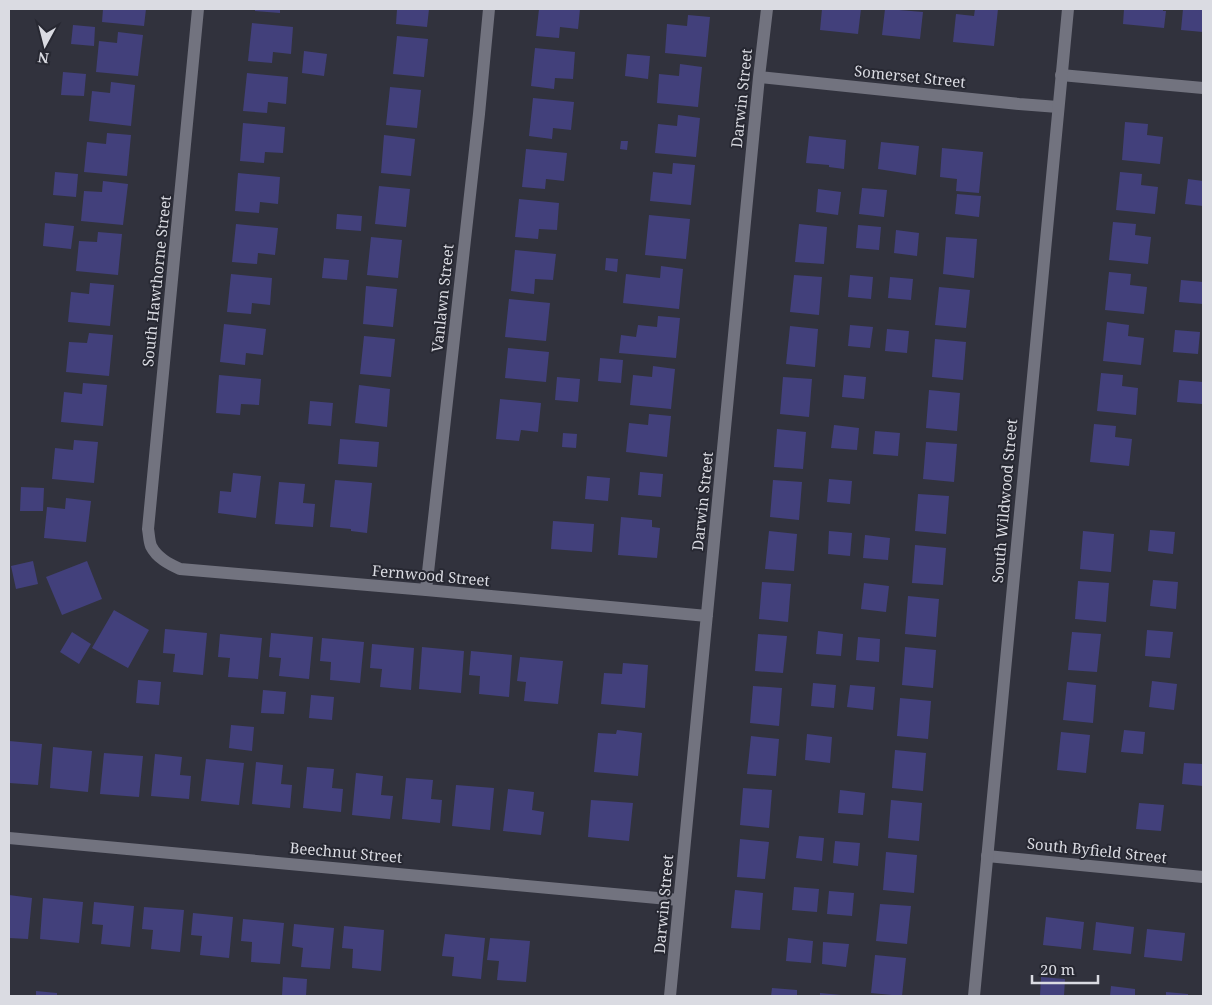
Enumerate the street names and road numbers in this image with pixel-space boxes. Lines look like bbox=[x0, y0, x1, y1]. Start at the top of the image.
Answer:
street label: Darwin Street bbox=[726, 47, 756, 149]
street label: Somerset Street bbox=[853, 60, 967, 92]
street label: South Hawthorne Street bbox=[137, 194, 175, 368]
street label: Vanlawn Street bbox=[426, 243, 458, 353]
street label: South Wildwood Street bbox=[987, 418, 1021, 584]
street label: Darwin Street bbox=[687, 450, 717, 552]
street label: Fernwood Street bbox=[371, 560, 491, 590]
street label: South Byfield Street bbox=[1026, 833, 1168, 867]
street label: Beechnut Street bbox=[289, 837, 403, 867]
street label: Darwin Street bbox=[649, 854, 677, 954]

